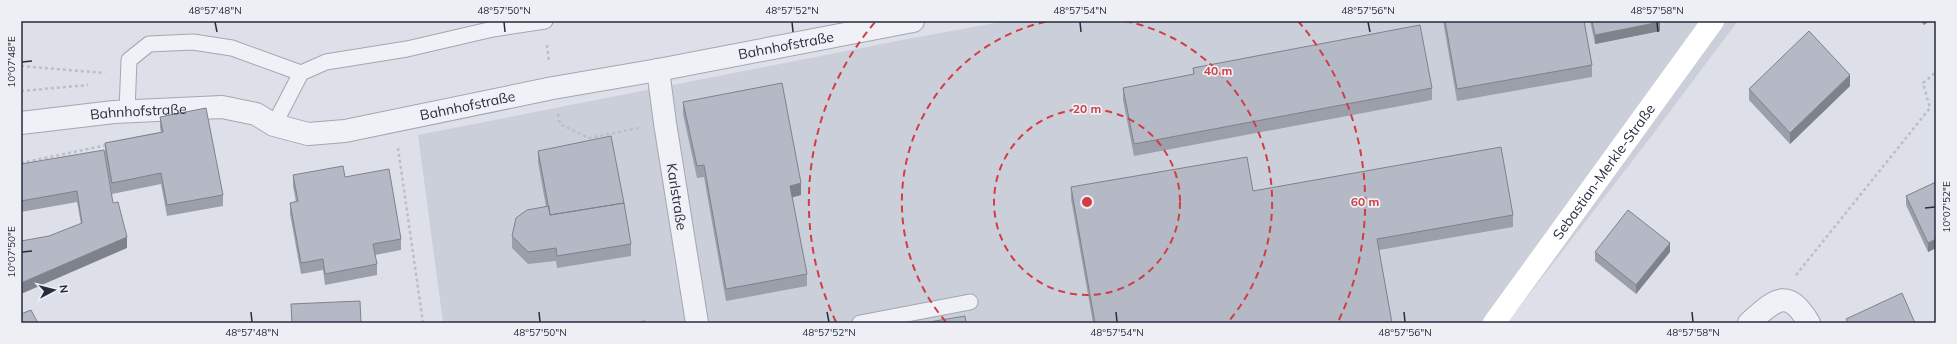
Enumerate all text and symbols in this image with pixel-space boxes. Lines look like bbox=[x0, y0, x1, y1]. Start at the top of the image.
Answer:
text: 48°57'48"N bbox=[188, 4, 242, 17]
text: 48°57'50"N bbox=[477, 4, 531, 17]
text: 48°57'52"N bbox=[765, 4, 819, 17]
text: 48°57'54"N bbox=[1053, 4, 1107, 17]
text: 48°57'56"N bbox=[1341, 4, 1395, 17]
text: 48°57'58"N bbox=[1630, 4, 1684, 17]
street label: Bahnhofstraße bbox=[737, 27, 835, 63]
text: 10°07'48"E bbox=[5, 36, 18, 88]
text: 40 m bbox=[1204, 63, 1232, 78]
street label: Bahnhofstraße bbox=[418, 87, 517, 124]
street label: Bahnhofstraße bbox=[89, 100, 187, 124]
street label: Sebastian-Merkle-Straße bbox=[1549, 100, 1659, 243]
text: 20 m bbox=[1073, 101, 1101, 116]
street label: Karlstraße bbox=[663, 162, 691, 231]
text: 10°07'52"E bbox=[1940, 181, 1953, 233]
text: 60 m bbox=[1351, 194, 1379, 209]
centre of rings bbox=[1080, 195, 1094, 209]
text: 10°07'50"E bbox=[5, 226, 18, 278]
north arrow bbox=[34, 270, 74, 310]
text: N bbox=[56, 284, 71, 294]
text: 48°57'48"N bbox=[225, 326, 279, 339]
text: 48°57'50"N bbox=[513, 326, 567, 339]
text: 48°57'52"N bbox=[802, 326, 856, 339]
text: 48°57'54"N bbox=[1090, 326, 1144, 339]
text: 48°57'56"N bbox=[1378, 326, 1432, 339]
text: 48°57'58"N bbox=[1666, 326, 1720, 339]

